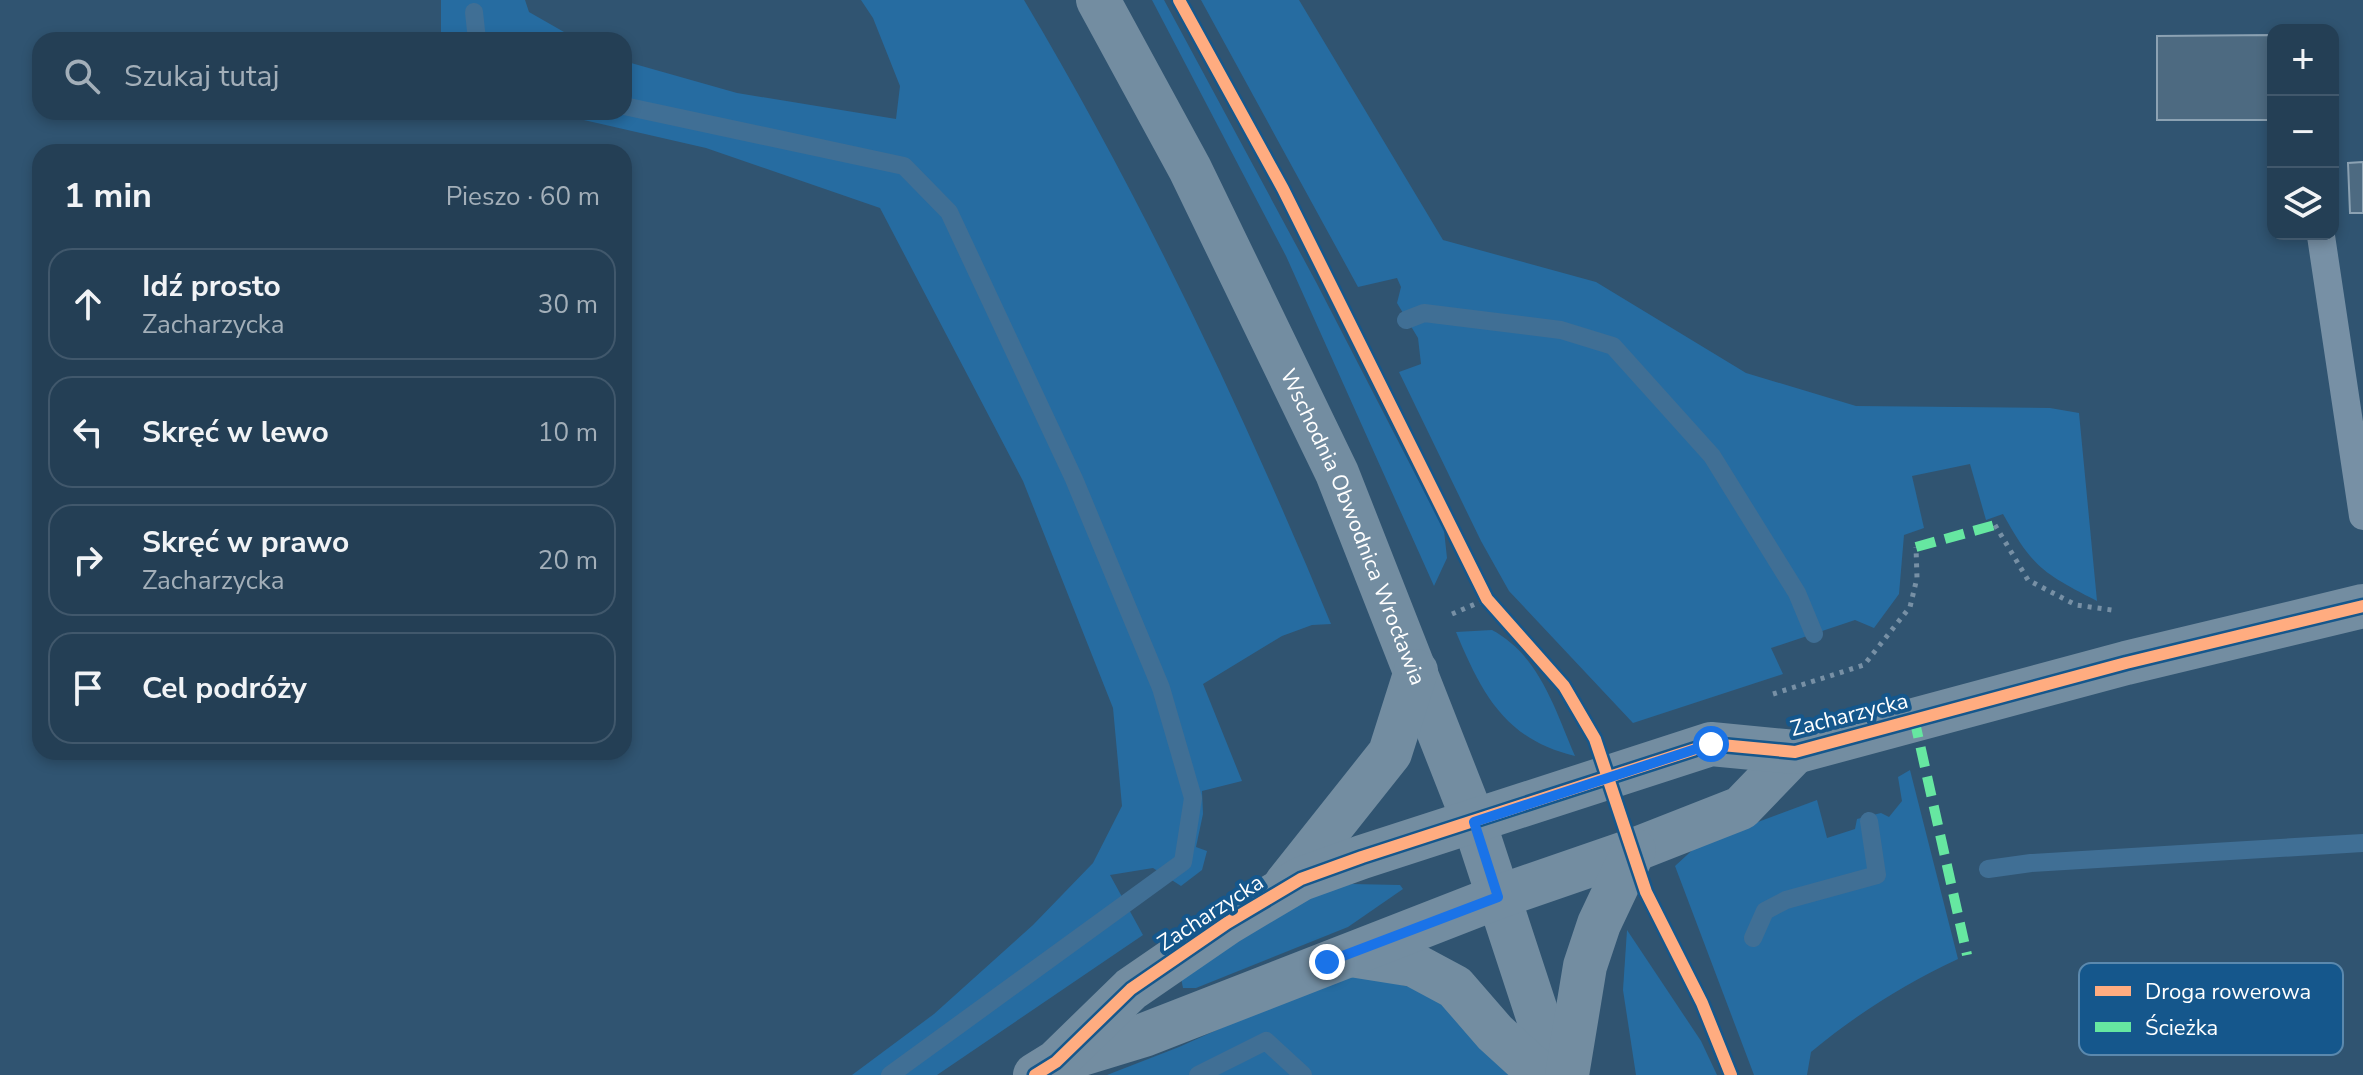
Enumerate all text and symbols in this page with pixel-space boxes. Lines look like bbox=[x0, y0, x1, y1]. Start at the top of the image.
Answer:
map controls bbox=[2267, 24, 2339, 240]
button: + bbox=[2267, 24, 2339, 96]
search box bbox=[32, 32, 632, 120]
icon: search bbox=[60, 54, 104, 98]
text: Szukaj tutaj bbox=[124, 56, 280, 97]
button: − bbox=[2267, 96, 2339, 168]
button: layers bbox=[2267, 168, 2339, 240]
text: 1 min bbox=[64, 173, 152, 219]
text: Pieszo · 60 m bbox=[446, 179, 600, 214]
text: Idź prosto bbox=[142, 266, 281, 307]
icon: ahead bbox=[66, 282, 110, 326]
text: 30 m bbox=[538, 287, 598, 322]
text: Zacharzycka bbox=[142, 307, 285, 342]
street label: Wschodnia Obwodnica Wrocławia bbox=[1273, 364, 1433, 689]
icon: left bbox=[66, 410, 110, 454]
text: Skręć w lewo bbox=[142, 412, 329, 453]
text: 10 m bbox=[538, 415, 598, 450]
text: Skręć w prawo bbox=[142, 522, 349, 563]
icon: right bbox=[66, 538, 110, 582]
text: 20 m bbox=[538, 543, 598, 578]
text: Zacharzycka bbox=[142, 563, 285, 598]
icon: arrive bbox=[66, 666, 110, 710]
text: Cel podróży bbox=[142, 668, 307, 709]
street label: Zacharzycka bbox=[1787, 686, 1911, 744]
route start bbox=[1693, 726, 1729, 762]
street label: Zacharzycka bbox=[1152, 867, 1269, 958]
route end bbox=[1309, 944, 1345, 980]
legend bbox=[2079, 963, 2343, 1055]
text: Droga rowerowa bbox=[2145, 977, 2311, 1007]
text: Ścieżka bbox=[2145, 1013, 2218, 1043]

